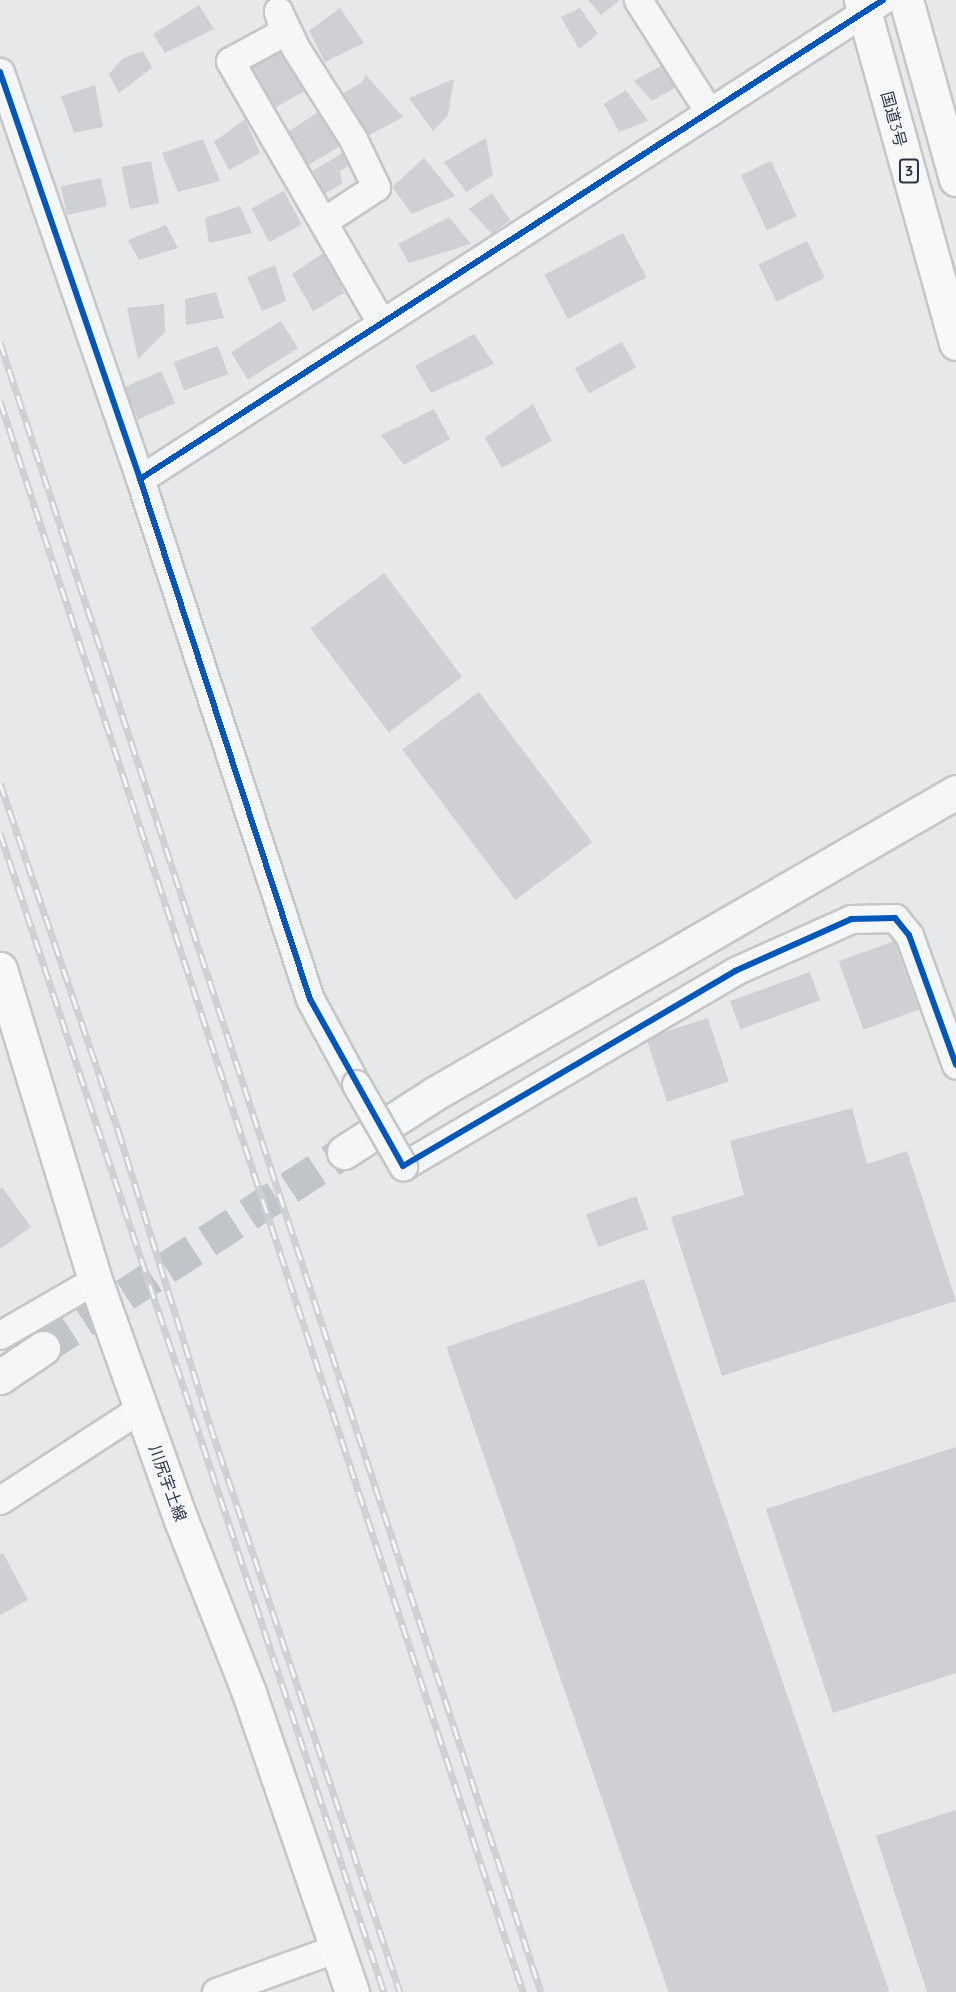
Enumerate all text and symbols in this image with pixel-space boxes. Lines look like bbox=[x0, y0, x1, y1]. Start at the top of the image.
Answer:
street label: 国道3号 bbox=[877, 89, 911, 149]
road number: 3 bbox=[898, 159, 920, 183]
street label: 川尻宇土線 bbox=[145, 1442, 191, 1524]

